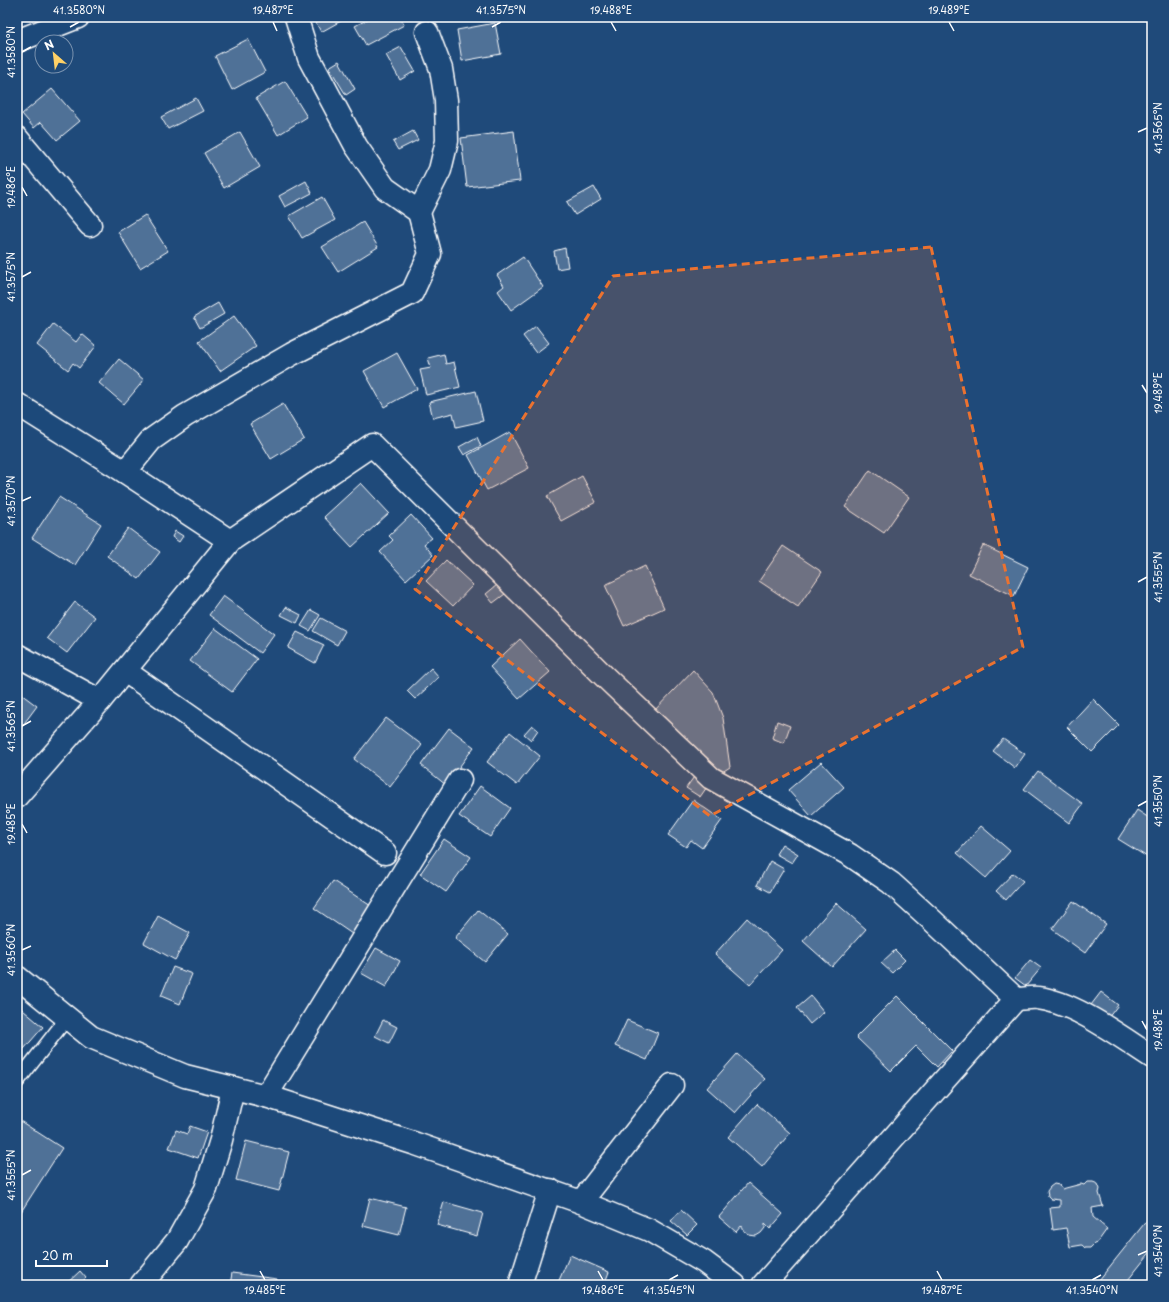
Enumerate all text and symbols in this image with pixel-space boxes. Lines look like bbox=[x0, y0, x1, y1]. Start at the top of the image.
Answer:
text: 41.3580°N bbox=[53, 2, 105, 17]
text: 19.487°E bbox=[252, 2, 294, 17]
text: 41.3575°N bbox=[476, 2, 526, 17]
text: 19.488°E bbox=[590, 2, 632, 17]
text: 19.489°E bbox=[928, 2, 970, 17]
text: 41.3580°N bbox=[3, 26, 18, 78]
north arrow bbox=[34, 34, 74, 74]
text: N bbox=[41, 35, 57, 54]
text: 41.3565°N bbox=[1150, 102, 1165, 154]
text: 19.486°E bbox=[3, 166, 18, 208]
text: 41.3575°N bbox=[3, 252, 18, 302]
text: 19.489°E bbox=[1150, 372, 1165, 414]
text: 41.3570°N bbox=[3, 475, 18, 527]
text: 41.3555°N bbox=[1150, 551, 1165, 603]
text: 41.3565°N bbox=[3, 700, 18, 752]
text: 41.3550°N bbox=[1150, 775, 1165, 827]
text: 19.485°E bbox=[3, 803, 18, 845]
text: 41.3560°N bbox=[3, 923, 18, 976]
text: 19.488°E bbox=[1150, 1009, 1165, 1051]
text: 41.3555°N bbox=[3, 1149, 18, 1201]
text: 41.3540°N bbox=[1150, 1225, 1165, 1277]
scale bar bbox=[36, 1242, 107, 1268]
text: 20 m bbox=[42, 1246, 73, 1264]
text: 19.485°E bbox=[244, 1282, 286, 1297]
text: 19.486°E bbox=[582, 1282, 624, 1297]
text: 41.3545°N bbox=[643, 1282, 695, 1297]
text: 19.487°E bbox=[921, 1282, 963, 1297]
text: 41.3540°N bbox=[1066, 1282, 1118, 1297]

